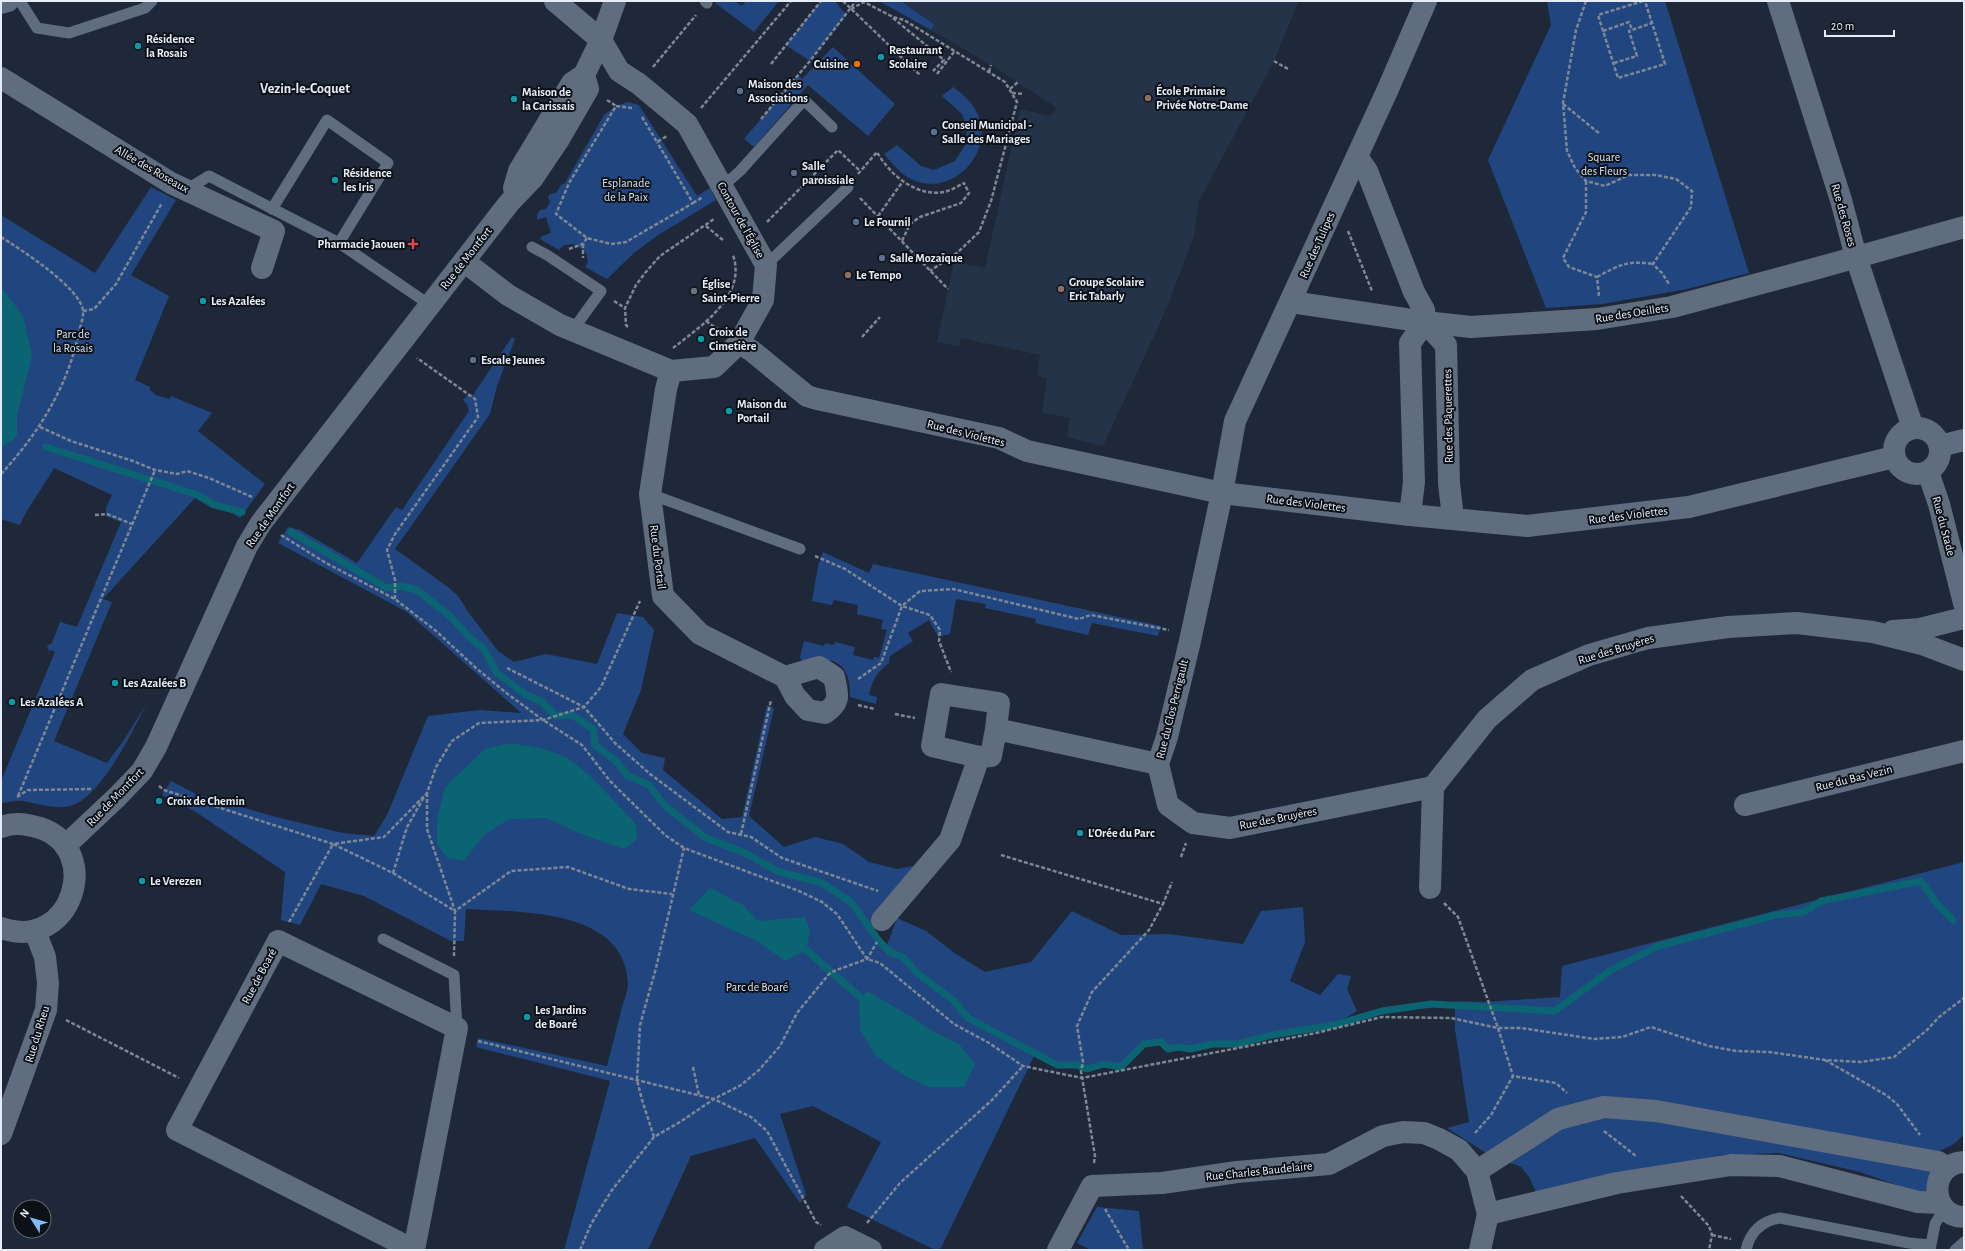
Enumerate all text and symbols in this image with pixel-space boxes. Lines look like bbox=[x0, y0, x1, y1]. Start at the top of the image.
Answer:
scale bar bbox=[1825, 12, 1894, 38]
text: 20 m bbox=[1831, 20, 1854, 32]
place label: Résidence la Rosais bbox=[146, 33, 195, 59]
marker: Résidence la Rosais bbox=[133, 41, 143, 51]
place label: Restaurant Scolaire bbox=[889, 44, 942, 70]
marker: Restaurant Scolaire bbox=[876, 52, 886, 62]
place label: Cuisine bbox=[814, 58, 849, 70]
marker: Cuisine bbox=[852, 59, 862, 69]
place label: Maison des Associations bbox=[748, 78, 808, 104]
district label: Vezin-le-Coquet bbox=[260, 82, 350, 96]
place label: École Primaire Privée Notre-Dame bbox=[1156, 83, 1249, 111]
place label: Maison de la Carissais bbox=[522, 86, 575, 112]
marker: Maison des Associations bbox=[735, 86, 745, 96]
marker: École Primaire Privée Notre-Dame bbox=[1143, 93, 1153, 103]
marker: Maison de la Carissais bbox=[509, 94, 519, 104]
place label: Conseil Municipal - Salle des Mariages bbox=[942, 119, 1032, 145]
marker: Conseil Municipal - Salle des Mariages bbox=[929, 127, 939, 137]
street label: Allée des Roseaux bbox=[113, 143, 191, 195]
park label: Square des Fleurs bbox=[1581, 151, 1627, 177]
place label: Salle paroissiale bbox=[802, 160, 854, 186]
place label: Résidence les Iris bbox=[343, 167, 392, 193]
marker: Salle paroissiale bbox=[789, 168, 799, 178]
marker: Résidence les Iris bbox=[330, 175, 340, 185]
park label: Esplanade de la Paix bbox=[602, 177, 650, 203]
street label: Contour de l'Église bbox=[715, 179, 768, 260]
street label: Rue des Roses bbox=[1829, 182, 1859, 248]
street label: Rue des Tulipes bbox=[1297, 210, 1337, 280]
place label: Le Fournil bbox=[864, 216, 911, 228]
marker: Le Fournil bbox=[851, 217, 861, 227]
street label: Rue de Montfort bbox=[438, 224, 494, 292]
place label: Pharmacie Jaouen bbox=[318, 238, 405, 250]
marker: Pharmacie Jaouen bbox=[408, 239, 418, 249]
place label: Salle Mozaïque bbox=[890, 252, 963, 264]
marker: Salle Mozaïque bbox=[877, 253, 887, 263]
place label: Le Tempo bbox=[856, 269, 901, 281]
marker: Le Tempo bbox=[843, 270, 853, 280]
place label: Église Saint-Pierre bbox=[702, 276, 760, 304]
place label: Groupe Scolaire Eric Tabarly bbox=[1069, 276, 1145, 303]
marker: Groupe Scolaire Eric Tabarly bbox=[1056, 284, 1066, 294]
marker: Église Saint-Pierre bbox=[689, 286, 699, 296]
place label: Les Azalées bbox=[211, 295, 266, 307]
marker: Les Azalées bbox=[198, 296, 208, 306]
street label: Rue des Oeillets bbox=[1595, 301, 1669, 325]
place label: Croix de Cimetière bbox=[709, 326, 757, 352]
park label: Parc de la Rosais bbox=[53, 328, 93, 354]
marker: Croix de Cimetière bbox=[696, 334, 706, 344]
place label: Escale Jeunes bbox=[481, 354, 545, 366]
marker: Escale Jeunes bbox=[468, 355, 478, 365]
street label: Rue des Pâquerettes bbox=[1441, 369, 1455, 463]
place label: Maison du Portail bbox=[737, 398, 787, 424]
marker: Maison du Portail bbox=[724, 406, 734, 416]
street label: Rue des Violettes bbox=[926, 418, 1006, 448]
street label: Rue de Montfort bbox=[243, 480, 297, 549]
street label: Rue des Violettes bbox=[1266, 492, 1346, 514]
street label: Rue du Stade bbox=[1930, 495, 1958, 557]
street label: Rue des Violettes bbox=[1588, 504, 1668, 526]
street label: Rue du Portail bbox=[648, 524, 668, 590]
street label: Rue des Bruyères bbox=[1577, 632, 1656, 667]
street label: Rue du Clos Perrigault bbox=[1154, 658, 1190, 760]
place label: Les Azalées B bbox=[123, 677, 186, 689]
marker: Les Azalées B bbox=[110, 678, 120, 688]
place label: Les Azalées A bbox=[20, 696, 84, 708]
marker: Les Azalées A bbox=[7, 697, 17, 707]
street label: Rue du Bas Vezin bbox=[1814, 763, 1894, 793]
street label: Rue de Montfort bbox=[84, 765, 146, 828]
place label: Croix de Chemin bbox=[167, 795, 245, 807]
marker: Croix de Chemin bbox=[154, 796, 164, 806]
street label: Rue des Bruyères bbox=[1238, 805, 1318, 832]
place label: L'Orée du Parc bbox=[1088, 827, 1155, 839]
marker: L'Orée du Parc bbox=[1075, 828, 1085, 838]
place label: Le Verezen bbox=[150, 875, 202, 887]
marker: Le Verezen bbox=[137, 876, 147, 886]
street label: Rue de Boaré bbox=[239, 946, 279, 1006]
park label: Parc de Boaré bbox=[726, 981, 788, 993]
street label: Rue du Rheu bbox=[23, 1004, 51, 1064]
place label: Les Jardins de Boaré bbox=[535, 1004, 587, 1030]
marker: Les Jardins de Boaré bbox=[522, 1012, 532, 1022]
street label: Rue Charles Baudelaire bbox=[1205, 1159, 1313, 1183]
north arrow bbox=[12, 1199, 52, 1239]
text: N bbox=[18, 1207, 31, 1220]

